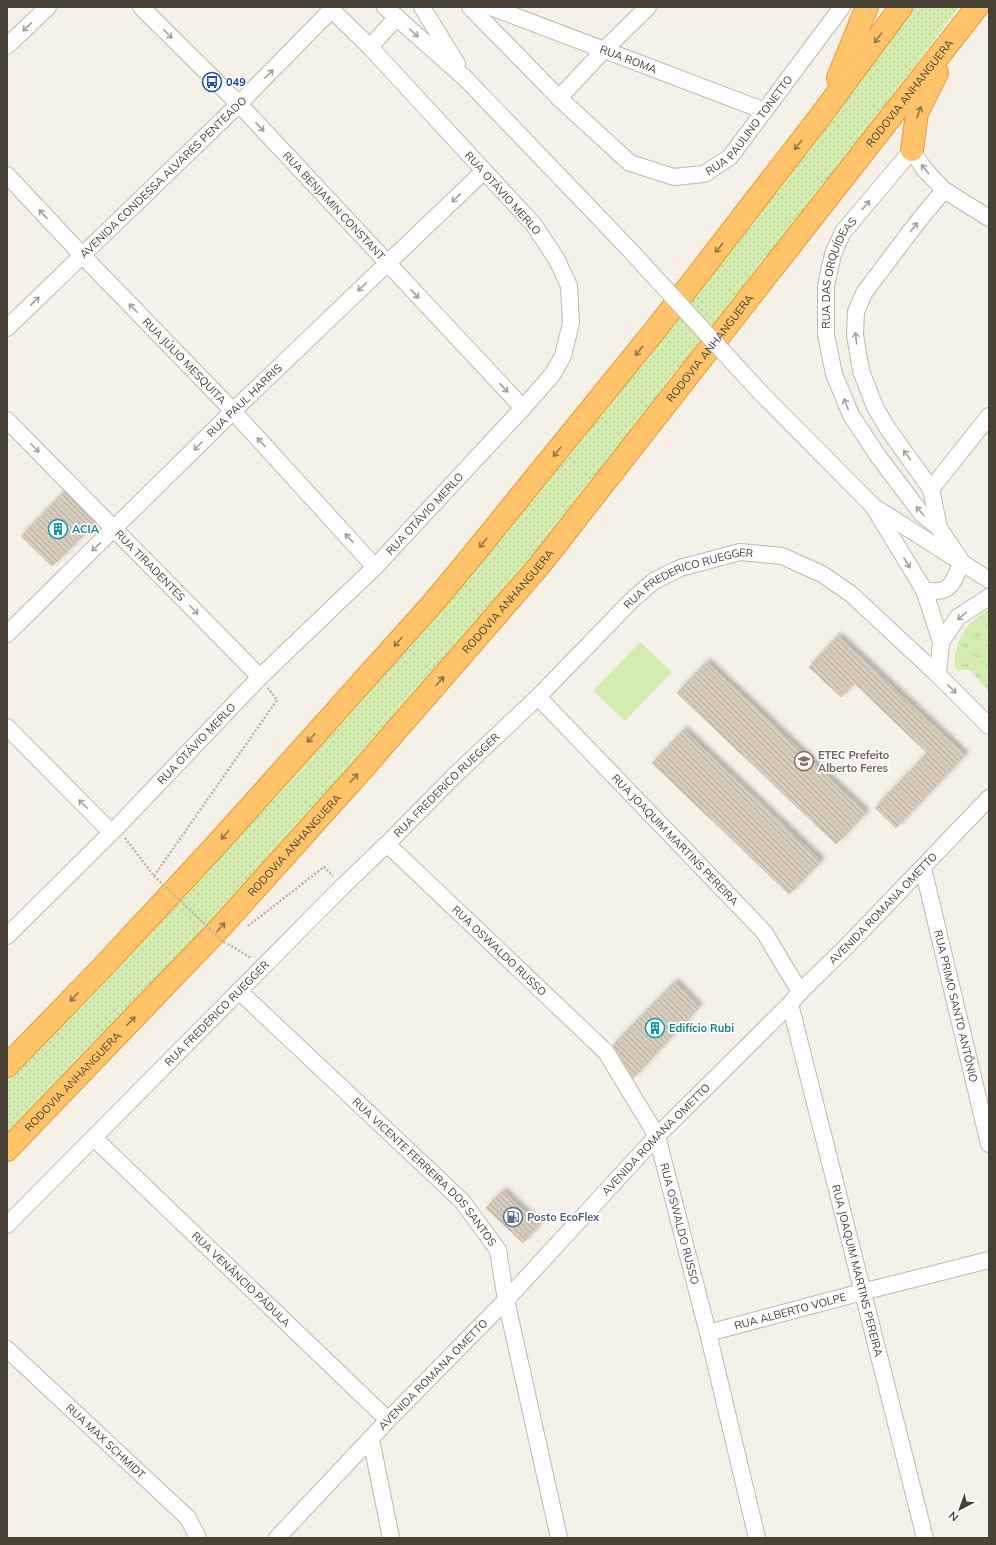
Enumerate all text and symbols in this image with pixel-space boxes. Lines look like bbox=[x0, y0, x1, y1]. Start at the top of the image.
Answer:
one-way arrow bbox=[22, 22, 32, 32]
one-way arrow bbox=[409, 28, 419, 37]
one-way arrow bbox=[163, 29, 173, 39]
one-way arrow bbox=[874, 33, 882, 44]
street label: RODOVIA ANHANGUERA bbox=[863, 36, 956, 150]
street label: RUA ROMA bbox=[598, 42, 659, 76]
one-way arrow bbox=[264, 69, 274, 79]
bus stop icon: 049 bbox=[201, 71, 223, 93]
street label: RUA PAULINO TONETTO bbox=[703, 73, 796, 178]
place label: 049 bbox=[226, 75, 246, 89]
street label: AVENIDA CONDESSA ALVARES PENTEADO bbox=[77, 94, 249, 261]
one-way arrow bbox=[915, 107, 923, 119]
one-way arrow bbox=[255, 122, 265, 132]
one-way arrow bbox=[794, 140, 802, 151]
street label: RUA BENJAMIN CONSTANT bbox=[280, 148, 388, 263]
street label: RUA OTÁVIO MERLO bbox=[462, 148, 544, 238]
one-way arrow bbox=[921, 164, 930, 174]
one-way arrow bbox=[451, 193, 461, 203]
one-way arrow bbox=[862, 199, 871, 210]
one-way arrow bbox=[38, 209, 48, 219]
street label: RUA DAS ORQUÍDEAS bbox=[819, 214, 860, 329]
one-way arrow bbox=[910, 221, 919, 232]
one-way arrow bbox=[714, 242, 723, 253]
one-way arrow bbox=[357, 283, 367, 292]
one-way arrow bbox=[411, 288, 420, 299]
street label: RODOVIA ANHANGUERA bbox=[663, 291, 756, 405]
one-way arrow bbox=[30, 296, 40, 306]
one-way arrow bbox=[128, 303, 137, 313]
street label: RUA JÚLIO MESQUITA bbox=[140, 315, 229, 407]
one-way arrow bbox=[852, 332, 859, 345]
one-way arrow bbox=[634, 345, 643, 356]
street label: RUA PAUL HARRIS bbox=[204, 361, 285, 440]
one-way arrow bbox=[500, 383, 509, 393]
one-way arrow bbox=[842, 399, 850, 411]
one-way arrow bbox=[257, 437, 266, 447]
one-way arrow bbox=[193, 441, 203, 451]
one-way arrow bbox=[30, 443, 39, 453]
one-way arrow bbox=[553, 446, 561, 457]
one-way arrow bbox=[903, 450, 911, 461]
street label: RUA OTÁVIO MERLO bbox=[383, 470, 466, 558]
one-way arrow bbox=[915, 506, 924, 516]
building icon: ACIA bbox=[47, 518, 69, 540]
place label: ACIA bbox=[72, 522, 100, 536]
street label: RUA TIRADENTES bbox=[112, 527, 188, 604]
one-way arrow bbox=[344, 533, 354, 543]
one-way arrow bbox=[479, 538, 488, 548]
one-way arrow bbox=[91, 542, 101, 552]
street label: RUA FREDERICO RUEGGER bbox=[620, 545, 754, 612]
street label: RODOVIA ANHANGUERA bbox=[459, 546, 557, 657]
one-way arrow bbox=[904, 557, 912, 569]
one-way arrow bbox=[190, 605, 199, 615]
one-way arrow bbox=[956, 611, 967, 620]
one-way arrow bbox=[394, 636, 403, 647]
one-way arrow bbox=[436, 675, 445, 686]
one-way arrow bbox=[947, 684, 957, 694]
street label: RUA OTÁVIO MERLO bbox=[154, 700, 239, 787]
street label: RUA FREDERICO RUEGGER bbox=[391, 730, 503, 840]
one-way arrow bbox=[307, 733, 316, 744]
place label: ETEC Prefeito Alberto Feres bbox=[818, 748, 890, 775]
school or university icon: ETEC Prefeito Alberto Feres bbox=[793, 750, 815, 772]
street label: RUA JOAQUIM MARTINS PEREIRA bbox=[609, 771, 742, 908]
one-way arrow bbox=[350, 773, 359, 783]
street label: RODOVIA ANHANGUERA bbox=[245, 791, 344, 899]
one-way arrow bbox=[78, 799, 88, 809]
one-way arrow bbox=[221, 830, 230, 840]
street label: AVENIDA ROMANA OMETTO bbox=[826, 849, 940, 967]
street label: RUA OSWALDO RUSSO bbox=[449, 903, 550, 999]
one-way arrow bbox=[216, 922, 226, 932]
street label: RUA PRIMO SANTO ANTÔNIO bbox=[931, 928, 981, 1084]
street label: RUA FREDERICO RUEGGER bbox=[161, 957, 272, 1069]
one-way arrow bbox=[69, 992, 79, 1002]
one-way arrow bbox=[126, 1016, 136, 1026]
building icon: Edifício Rubi bbox=[644, 1017, 666, 1039]
place label: Edifício Rubi bbox=[669, 1021, 734, 1035]
street label: RODOVIA ANHANGUERA bbox=[22, 1028, 124, 1134]
street label: AVENIDA ROMANA OMETTO bbox=[599, 1080, 713, 1198]
street label: RUA VICENTE FERREIRA DOS SANTOS bbox=[349, 1094, 500, 1249]
street label: RUA OSWALDO RUSSO bbox=[657, 1162, 702, 1286]
street label: RUA JOAQUIM MARTINS PEREIRA bbox=[829, 1183, 886, 1358]
fuel station icon: Posto EcoFlex bbox=[502, 1206, 524, 1228]
place label: Posto EcoFlex bbox=[527, 1210, 600, 1224]
street label: RUA VENÂNCIO PÁDULA bbox=[189, 1229, 294, 1330]
street label: RUA ALBERTO VOLPE bbox=[733, 1290, 848, 1333]
street label: AVENIDA ROMANA OMETTO bbox=[375, 1316, 491, 1433]
street label: RUA MAX SCHMIDT bbox=[63, 1401, 149, 1482]
north arrow bbox=[940, 1489, 980, 1529]
text: N bbox=[946, 1509, 961, 1525]

